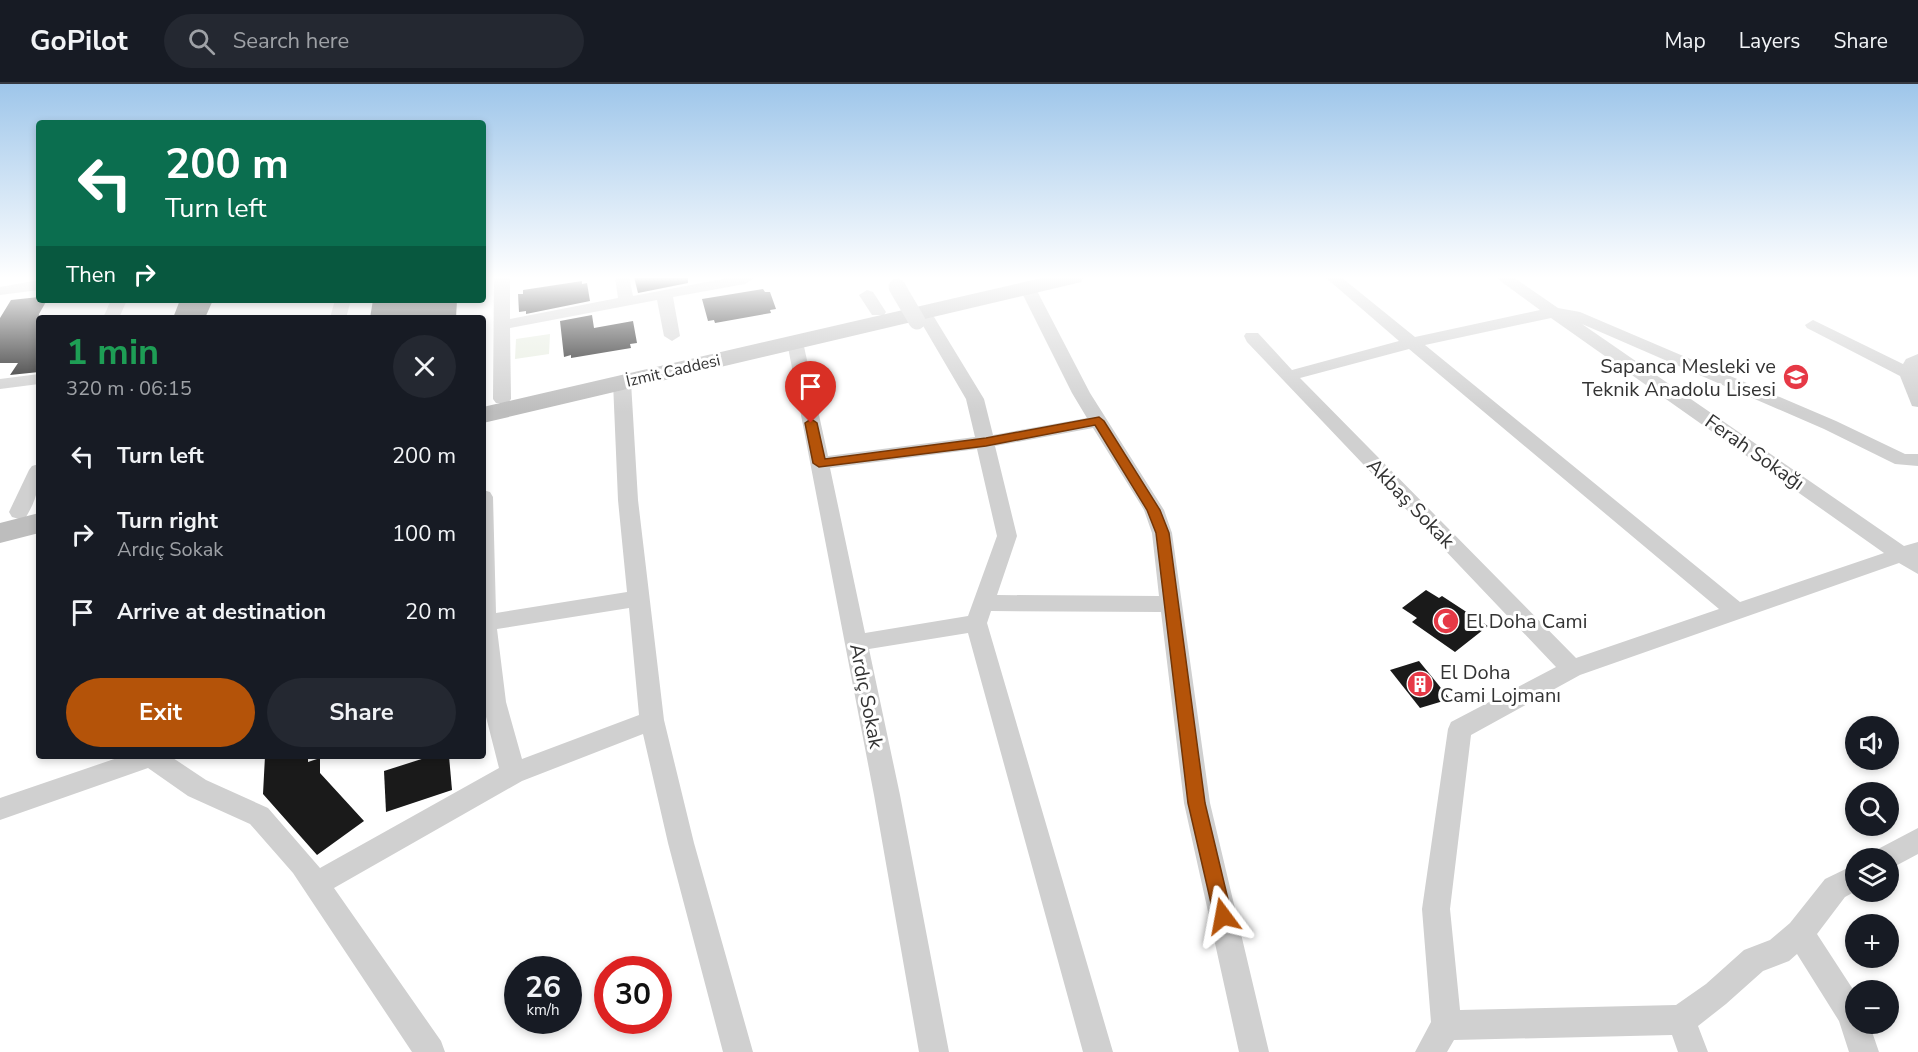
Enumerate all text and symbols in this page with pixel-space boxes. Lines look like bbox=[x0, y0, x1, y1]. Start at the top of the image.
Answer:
search box bbox=[164, 14, 584, 68]
text: GoPilot bbox=[30, 22, 128, 60]
icon: search bbox=[185, 25, 218, 58]
text: Search here bbox=[233, 26, 349, 56]
text: Map bbox=[1664, 27, 1706, 55]
text: Layers bbox=[1739, 27, 1800, 55]
text: Share bbox=[1833, 27, 1888, 55]
text: 200 m bbox=[165, 136, 289, 193]
icon: left bbox=[66, 144, 144, 222]
text: Turn left bbox=[165, 190, 266, 227]
icon: right bbox=[128, 258, 161, 291]
text: Then bbox=[66, 260, 116, 290]
text: 1 min bbox=[66, 328, 159, 377]
button: close bbox=[393, 335, 456, 398]
street label: İzmit Caddesi bbox=[624, 349, 723, 393]
place label: Sapanca Mesleki ve Teknik Anadolu Lisesi bbox=[1582, 353, 1776, 403]
pin bbox=[785, 361, 836, 423]
school or university icon: Sapanca Mesleki ve Teknik Anadolu Lisesi bbox=[1781, 362, 1811, 392]
icon: arrive bbox=[794, 370, 827, 403]
text: 320 m · 06:15 bbox=[66, 375, 192, 402]
street label: Ferah Sokağı bbox=[1700, 408, 1810, 497]
icon: left bbox=[66, 440, 99, 473]
text: Turn left bbox=[117, 441, 204, 471]
text: 200 m bbox=[392, 441, 456, 471]
street label: Akbaş Sokak bbox=[1361, 452, 1461, 555]
text: Turn right bbox=[117, 506, 218, 536]
icon: right bbox=[66, 518, 99, 551]
text: 100 m bbox=[392, 519, 456, 549]
text: Ardıç Sokak bbox=[117, 536, 223, 563]
icon: arrive bbox=[66, 596, 99, 629]
text: Arrive at destination bbox=[117, 597, 326, 627]
text: 20 m bbox=[405, 597, 456, 627]
mosque icon: El Doha Cami bbox=[1431, 606, 1461, 636]
place label: El Doha Cami bbox=[1466, 608, 1587, 635]
street label: Ardıç Sokak bbox=[843, 641, 890, 752]
place label: El Doha Cami Lojmanı bbox=[1440, 659, 1561, 709]
building icon: El Doha Cami Lojmanı bbox=[1405, 669, 1435, 699]
button: Exit bbox=[66, 678, 255, 747]
button: Share bbox=[267, 678, 456, 747]
map controls bbox=[1845, 716, 1899, 1034]
button: sound bbox=[1845, 716, 1899, 770]
button: search bbox=[1845, 782, 1899, 836]
button: layers bbox=[1845, 848, 1899, 902]
position arrow bbox=[1191, 884, 1255, 948]
button: + bbox=[1845, 914, 1899, 968]
speed limit sign: 30 bbox=[594, 956, 672, 1034]
text: 26 bbox=[525, 967, 561, 1008]
button: − bbox=[1845, 980, 1899, 1034]
text: km/h bbox=[526, 1000, 560, 1020]

